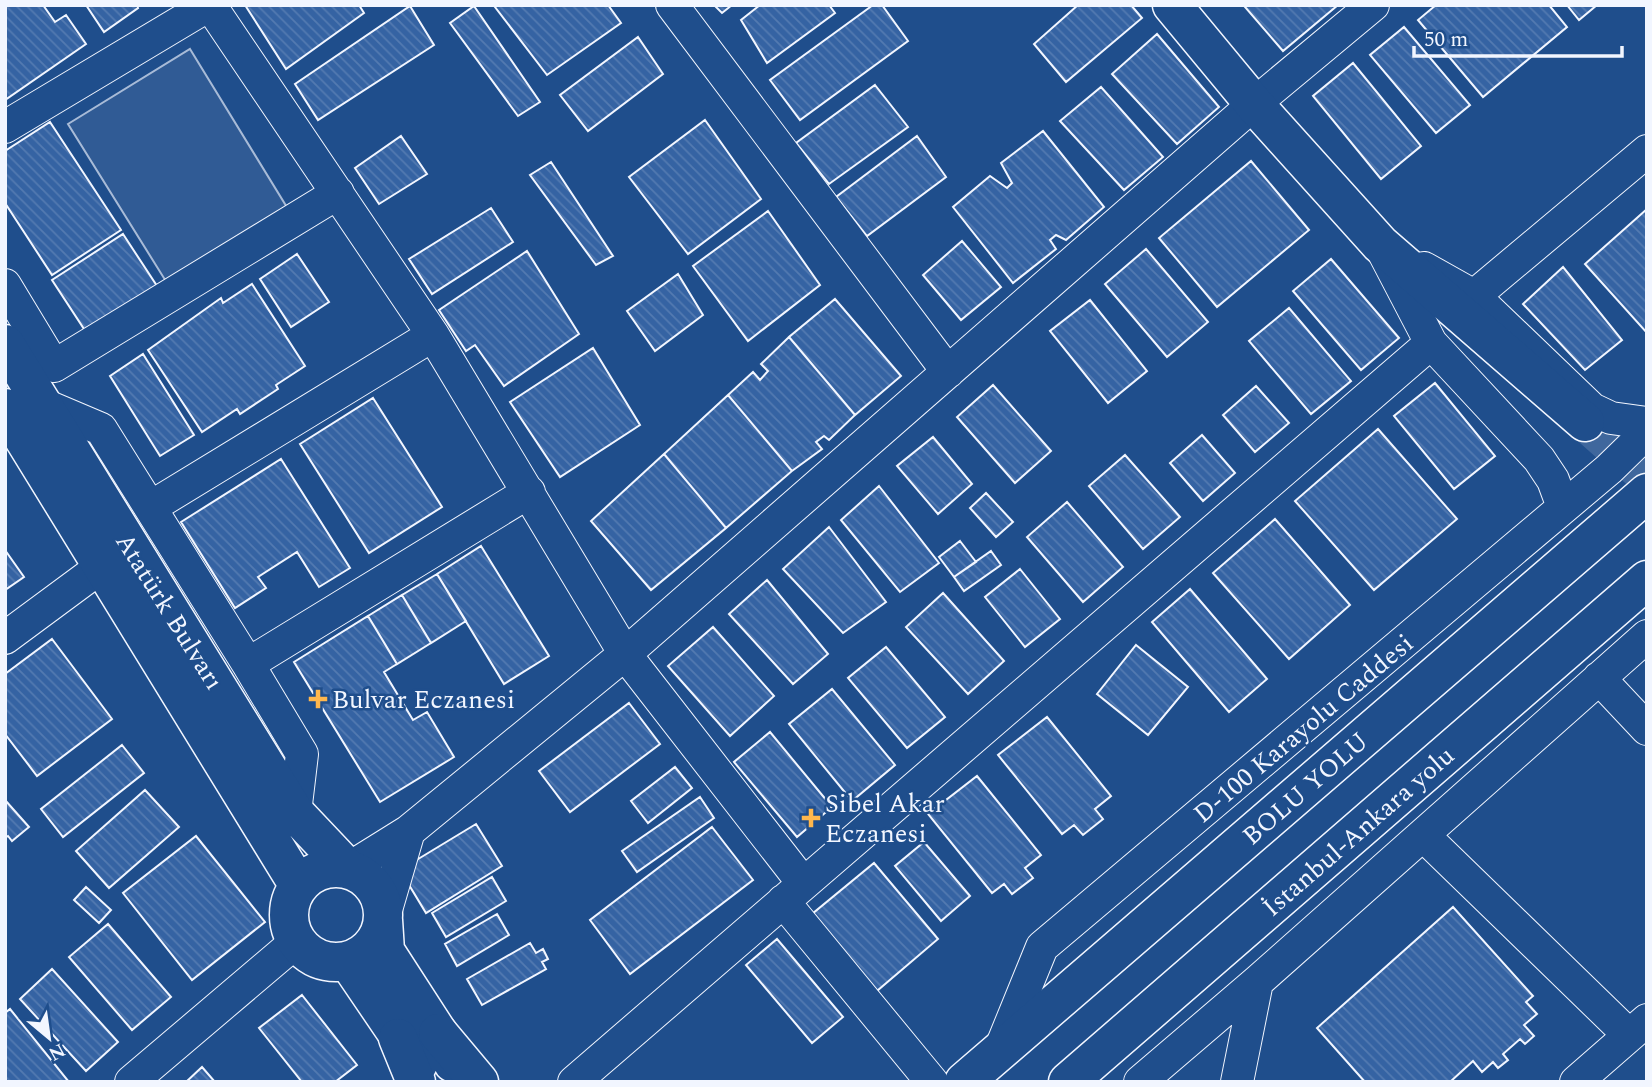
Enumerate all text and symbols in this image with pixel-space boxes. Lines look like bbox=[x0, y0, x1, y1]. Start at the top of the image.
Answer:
scale bar bbox=[1414, 14, 1622, 58]
text: 50 m bbox=[1424, 24, 1468, 56]
street label: Atatürk Bulvarı bbox=[105, 525, 233, 698]
street label: D-100 Karayolu Caddesi bbox=[1185, 624, 1423, 833]
place label: Bulvar Eczanesi bbox=[332, 680, 515, 720]
marker: Bulvar Eczanesi bbox=[310, 691, 326, 707]
street label: BOLU YOLU bbox=[1233, 722, 1378, 855]
street label: İstanbul-Ankara yolu bbox=[1254, 737, 1464, 927]
place label: Sibel Akar Eczanesi bbox=[825, 784, 945, 854]
marker: Sibel Akar Eczanesi bbox=[803, 810, 819, 826]
north arrow bbox=[14, 1003, 84, 1073]
text: N bbox=[43, 1035, 70, 1068]

